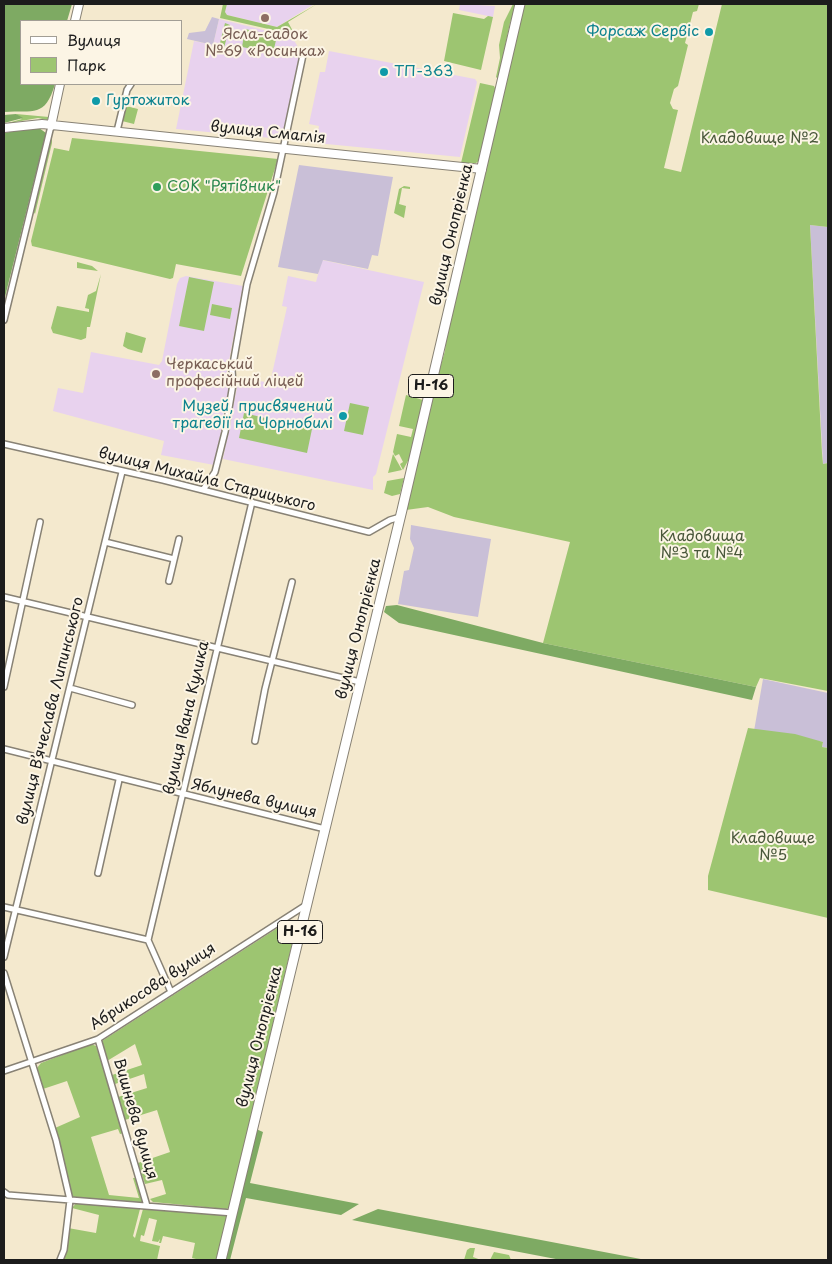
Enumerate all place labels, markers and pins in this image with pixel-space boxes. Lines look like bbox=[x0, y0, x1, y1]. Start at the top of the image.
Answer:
marker: Ясла-садок №69 «Росинка» bbox=[259, 12, 271, 24]
place label: Форсаж Сервіс bbox=[586, 23, 699, 41]
place label: Ясла-садок №69 «Росинка» bbox=[205, 26, 325, 61]
marker: Форсаж Сервіс bbox=[703, 26, 715, 38]
place label: ТП-363 bbox=[394, 63, 453, 81]
marker: ТП-363 bbox=[378, 66, 390, 78]
place label: Гуртожиток bbox=[106, 92, 189, 110]
marker: Гуртожиток bbox=[90, 95, 102, 107]
place label: СОК "Рятівник" bbox=[167, 178, 281, 196]
marker: СОК "Рятівник" bbox=[151, 181, 163, 193]
place label: Черкаський професійний ліцей bbox=[166, 356, 304, 391]
marker: Черкаський професійний ліцей bbox=[150, 368, 162, 380]
place label: Музей, присвячений трагедії на Чорнобилі bbox=[173, 398, 333, 433]
marker: Музей, присвячений трагедії на Чорнобилі bbox=[337, 410, 349, 422]

